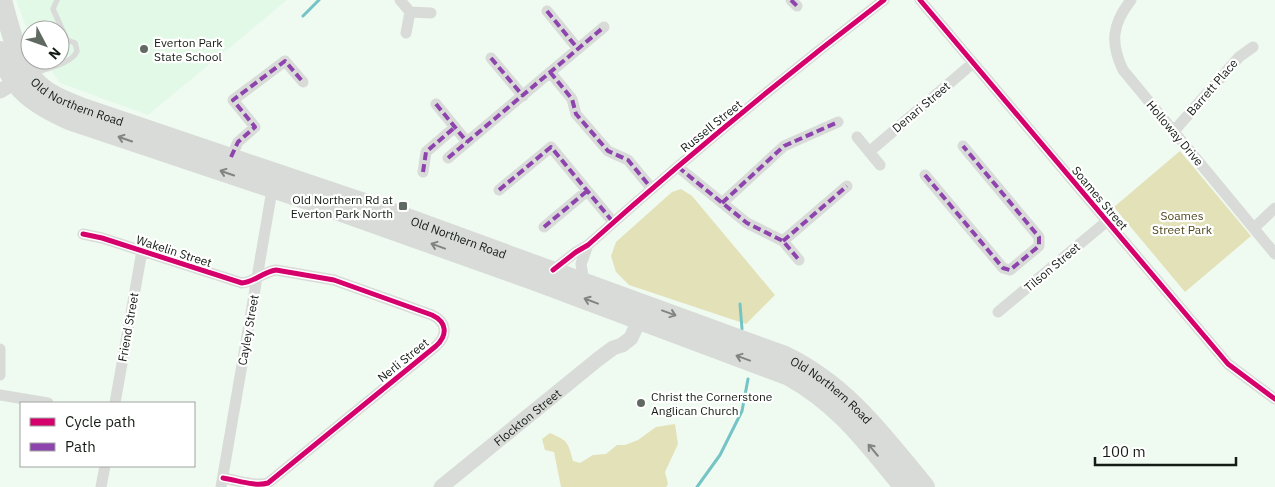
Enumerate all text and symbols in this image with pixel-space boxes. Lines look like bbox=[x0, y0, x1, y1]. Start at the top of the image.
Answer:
north arrow bbox=[20, 20, 70, 70]
place label: Everton Park State School bbox=[154, 35, 223, 64]
marker: Everton Park State School bbox=[138, 43, 150, 55]
text: N bbox=[45, 44, 65, 63]
street label: Barrett Place bbox=[1183, 55, 1241, 118]
street label: Old Northern Road bbox=[28, 74, 126, 129]
street label: Denari Street bbox=[889, 78, 953, 136]
street label: Russell Street bbox=[677, 97, 745, 155]
street label: Holloway Drive bbox=[1143, 97, 1207, 169]
one-way arrow bbox=[117, 134, 133, 143]
street label: Soames Street bbox=[1069, 163, 1131, 233]
one-way arrow bbox=[219, 168, 235, 177]
place label: Old Northern Rd at Everton Park North bbox=[291, 192, 393, 221]
marker: Old Northern Rd at Everton Park North bbox=[397, 200, 409, 212]
park label: Soames Street Park bbox=[1152, 208, 1213, 237]
street label: Old Northern Road bbox=[409, 213, 509, 261]
street label: Wakelin Street bbox=[134, 232, 214, 270]
street label: Tilson Street bbox=[1021, 239, 1083, 295]
one-way arrow bbox=[431, 241, 446, 250]
street label: Friend Street bbox=[115, 291, 141, 363]
street label: Cayley Street bbox=[234, 294, 262, 366]
one-way arrow bbox=[584, 296, 599, 305]
one-way arrow bbox=[661, 309, 677, 318]
street label: Nerli Street bbox=[374, 335, 432, 385]
one-way arrow bbox=[735, 353, 751, 362]
street label: Old Northern Road bbox=[788, 353, 875, 427]
street label: Flockton Street bbox=[490, 385, 564, 449]
place label: Christ the Cornerstone Anglican Church bbox=[651, 389, 773, 418]
marker: Christ the Cornerstone Anglican Church bbox=[635, 397, 647, 409]
legend bbox=[20, 402, 195, 467]
text: Cycle path bbox=[65, 412, 136, 431]
scale bar bbox=[1095, 434, 1236, 466]
text: Path bbox=[65, 437, 96, 456]
text: 100 m bbox=[1102, 442, 1146, 461]
one-way arrow bbox=[868, 443, 879, 456]

